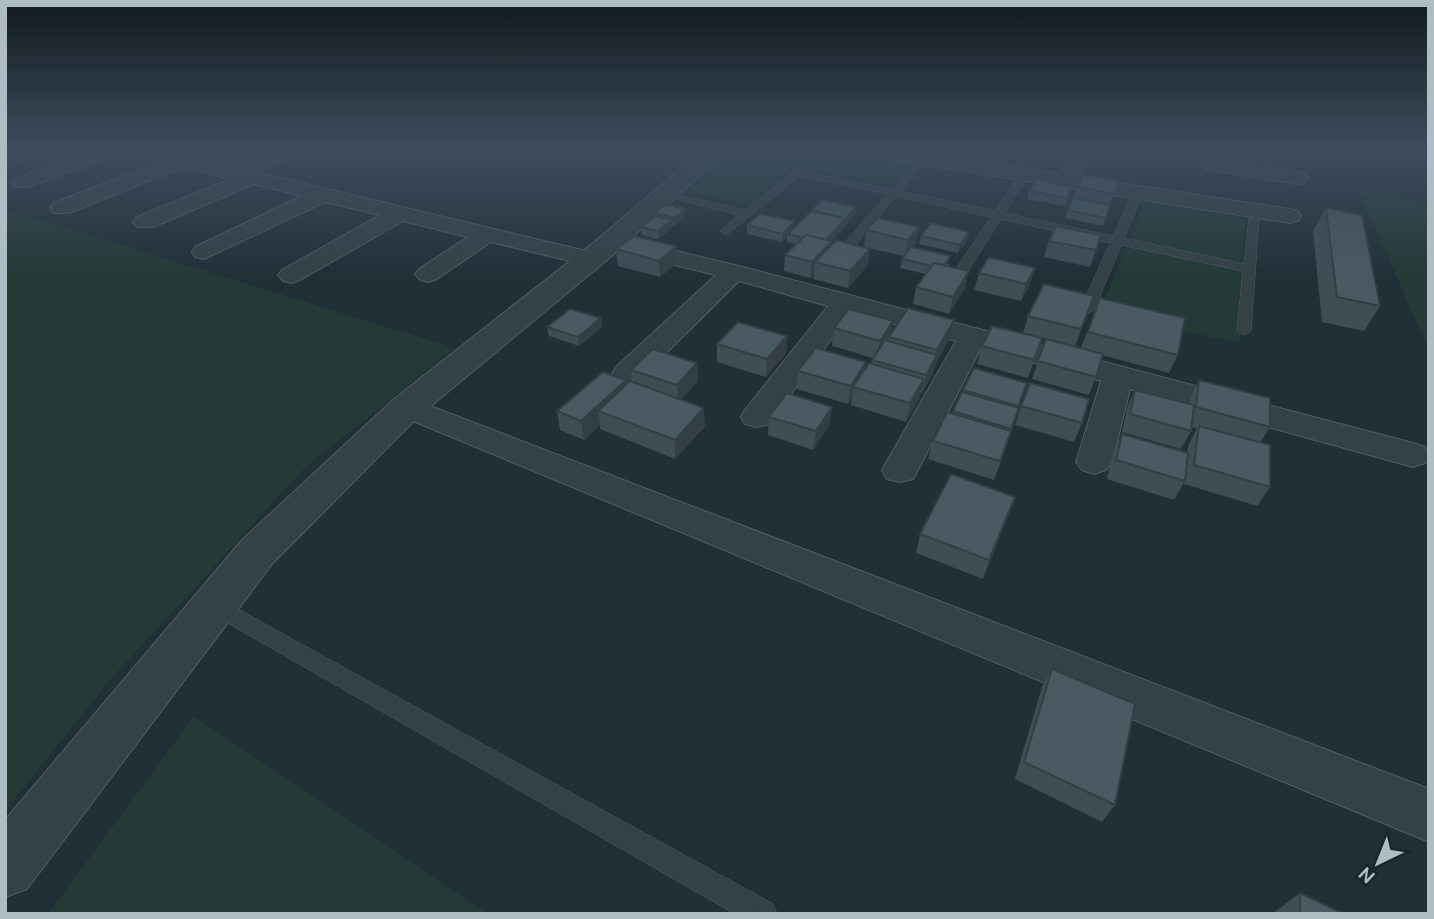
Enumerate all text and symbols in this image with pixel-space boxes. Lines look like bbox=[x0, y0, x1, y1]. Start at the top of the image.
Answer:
north arrow bbox=[1343, 828, 1413, 898]
text: N bbox=[1354, 863, 1379, 888]

